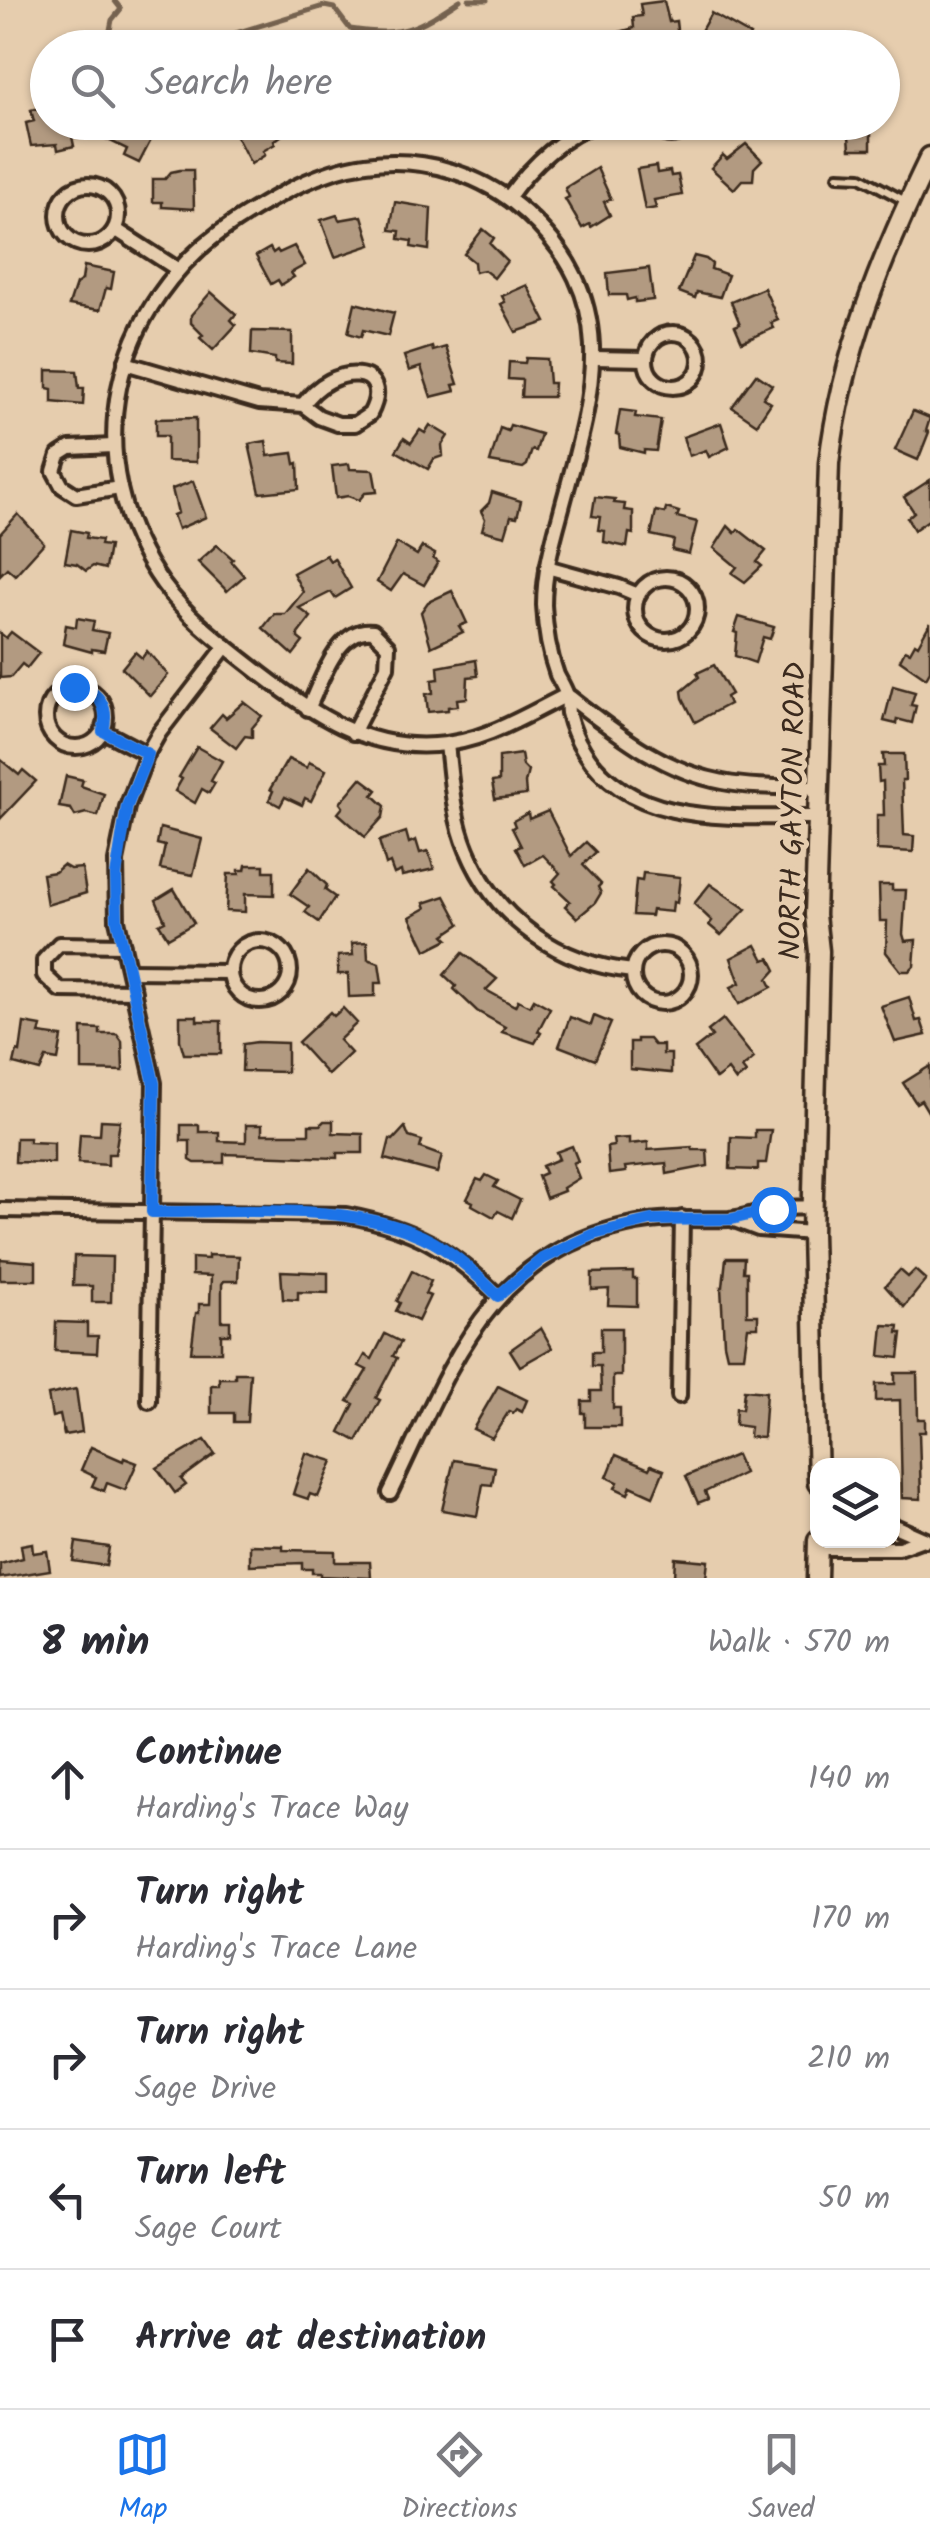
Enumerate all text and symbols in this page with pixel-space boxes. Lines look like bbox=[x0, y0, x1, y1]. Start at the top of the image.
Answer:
search box bbox=[30, 30, 900, 140]
text: Search here bbox=[145, 55, 332, 115]
icon: search bbox=[65, 58, 120, 113]
street label: NORTH GAYTON ROAD bbox=[767, 661, 821, 961]
route end bbox=[52, 665, 98, 711]
route start bbox=[751, 1187, 797, 1233]
map controls bbox=[810, 1458, 900, 1548]
button: layers bbox=[810, 1458, 900, 1548]
text: 8 min bbox=[40, 1610, 150, 1677]
text: Walk · 570 m bbox=[708, 1618, 890, 1669]
text: Continue bbox=[135, 1724, 282, 1784]
icon: ahead bbox=[40, 1752, 95, 1807]
text: 140 m bbox=[808, 1754, 890, 1805]
text: Harding's Trace Way bbox=[135, 1784, 408, 1835]
text: Turn right bbox=[135, 1864, 304, 1924]
icon: right bbox=[40, 1892, 95, 1947]
text: 170 m bbox=[811, 1894, 890, 1945]
text: Harding's Trace Lane bbox=[135, 1924, 417, 1975]
text: Turn right bbox=[135, 2004, 304, 2064]
icon: right bbox=[40, 2032, 95, 2087]
text: 210 m bbox=[807, 2034, 890, 2085]
text: Sage Drive bbox=[135, 2064, 276, 2115]
text: Turn left bbox=[135, 2144, 286, 2204]
icon: left bbox=[40, 2172, 95, 2227]
text: 50 m bbox=[819, 2174, 890, 2225]
text: Sage Court bbox=[135, 2204, 281, 2255]
text: Arrive at destination bbox=[135, 2309, 486, 2369]
icon: arrive bbox=[40, 2312, 95, 2367]
tab: Map bbox=[115, 2427, 170, 2532]
tab: Directions bbox=[401, 2427, 517, 2532]
tab: Saved bbox=[748, 2427, 815, 2532]

